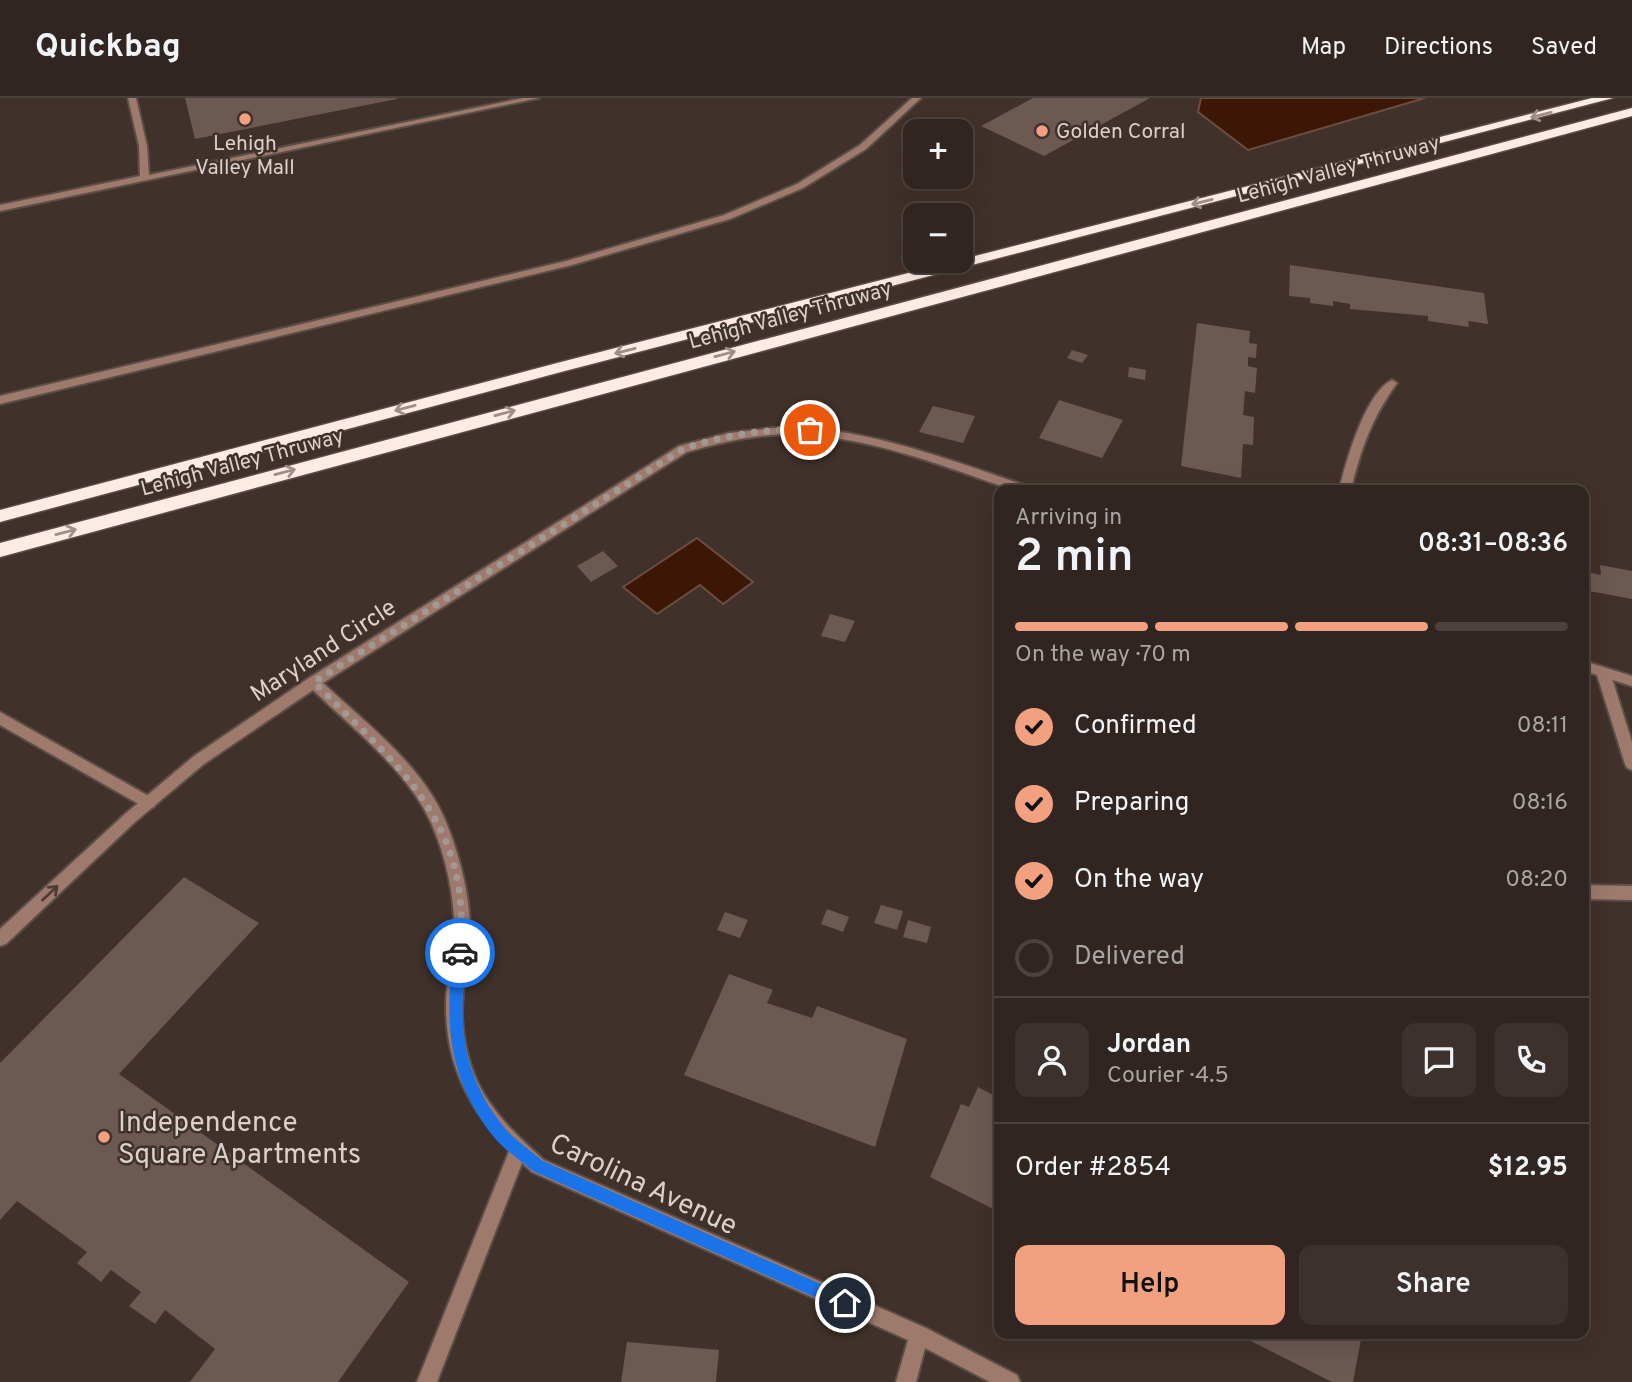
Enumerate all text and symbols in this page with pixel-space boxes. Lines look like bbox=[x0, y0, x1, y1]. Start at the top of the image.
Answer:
text: Quickbag bbox=[35, 27, 181, 69]
text: Map bbox=[1301, 33, 1346, 63]
text: Directions bbox=[1384, 33, 1493, 63]
text: Saved bbox=[1531, 33, 1597, 63]
one-way arrow bbox=[1530, 109, 1552, 122]
marker: Lehigh Valley Mall bbox=[237, 111, 253, 127]
map controls bbox=[903, 119, 973, 273]
button: + bbox=[903, 119, 973, 189]
place label: Golden Corral bbox=[1056, 119, 1185, 146]
marker: Golden Corral bbox=[1034, 123, 1050, 139]
street label: Lehigh Valley Thruway bbox=[1234, 130, 1443, 211]
place label: Lehigh Valley Mall bbox=[195, 131, 295, 182]
one-way arrow bbox=[1191, 196, 1213, 209]
button: − bbox=[903, 203, 973, 273]
street label: Lehigh Valley Thruway bbox=[686, 276, 895, 357]
one-way arrow bbox=[615, 345, 637, 358]
one-way arrow bbox=[713, 347, 735, 360]
pin bbox=[780, 400, 840, 460]
one-way arrow bbox=[395, 403, 417, 416]
one-way arrow bbox=[494, 405, 516, 418]
icon: bag bbox=[791, 411, 829, 449]
street label: Lehigh Valley Thruway bbox=[138, 423, 347, 504]
one-way arrow bbox=[274, 465, 296, 478]
text: Arriving in bbox=[1015, 504, 1122, 533]
one-way arrow bbox=[54, 525, 77, 538]
text: 08:31–08:36 bbox=[1418, 528, 1568, 561]
text: 2 min bbox=[1015, 529, 1134, 588]
street label: Maryland Circle bbox=[246, 593, 403, 710]
text: On the way · 70 m bbox=[1015, 641, 1191, 670]
icon: check bbox=[1015, 708, 1053, 746]
text: Confirmed bbox=[1074, 710, 1197, 743]
text: 08:11 bbox=[1517, 712, 1568, 741]
icon: check bbox=[1015, 785, 1053, 823]
text: Preparing bbox=[1074, 787, 1189, 820]
text: 08:16 bbox=[1512, 789, 1568, 818]
icon: check bbox=[1015, 862, 1053, 900]
text: On the way bbox=[1074, 864, 1204, 897]
text: 08:20 bbox=[1505, 866, 1568, 895]
one-way arrow bbox=[41, 884, 58, 901]
courier bbox=[425, 918, 495, 988]
icon: car bbox=[441, 934, 479, 972]
text: Delivered bbox=[1074, 941, 1185, 974]
button: person bbox=[1015, 1023, 1089, 1097]
button: chat bbox=[1402, 1023, 1476, 1097]
button: phone bbox=[1494, 1023, 1568, 1097]
text: Jordan bbox=[1107, 1029, 1191, 1062]
text: Courier · 4.5 bbox=[1107, 1062, 1229, 1091]
place label: Independence Square Apartments bbox=[118, 1106, 361, 1174]
street label: Carolina Avenue bbox=[543, 1126, 742, 1245]
marker: Independence Square Apartments bbox=[96, 1129, 112, 1145]
text: Order #2854 bbox=[1015, 1152, 1171, 1185]
text: $12.95 bbox=[1488, 1152, 1568, 1185]
button: Help bbox=[1015, 1245, 1285, 1325]
button: Share bbox=[1299, 1245, 1568, 1325]
pin bbox=[815, 1273, 875, 1333]
icon: home bbox=[826, 1284, 864, 1322]

